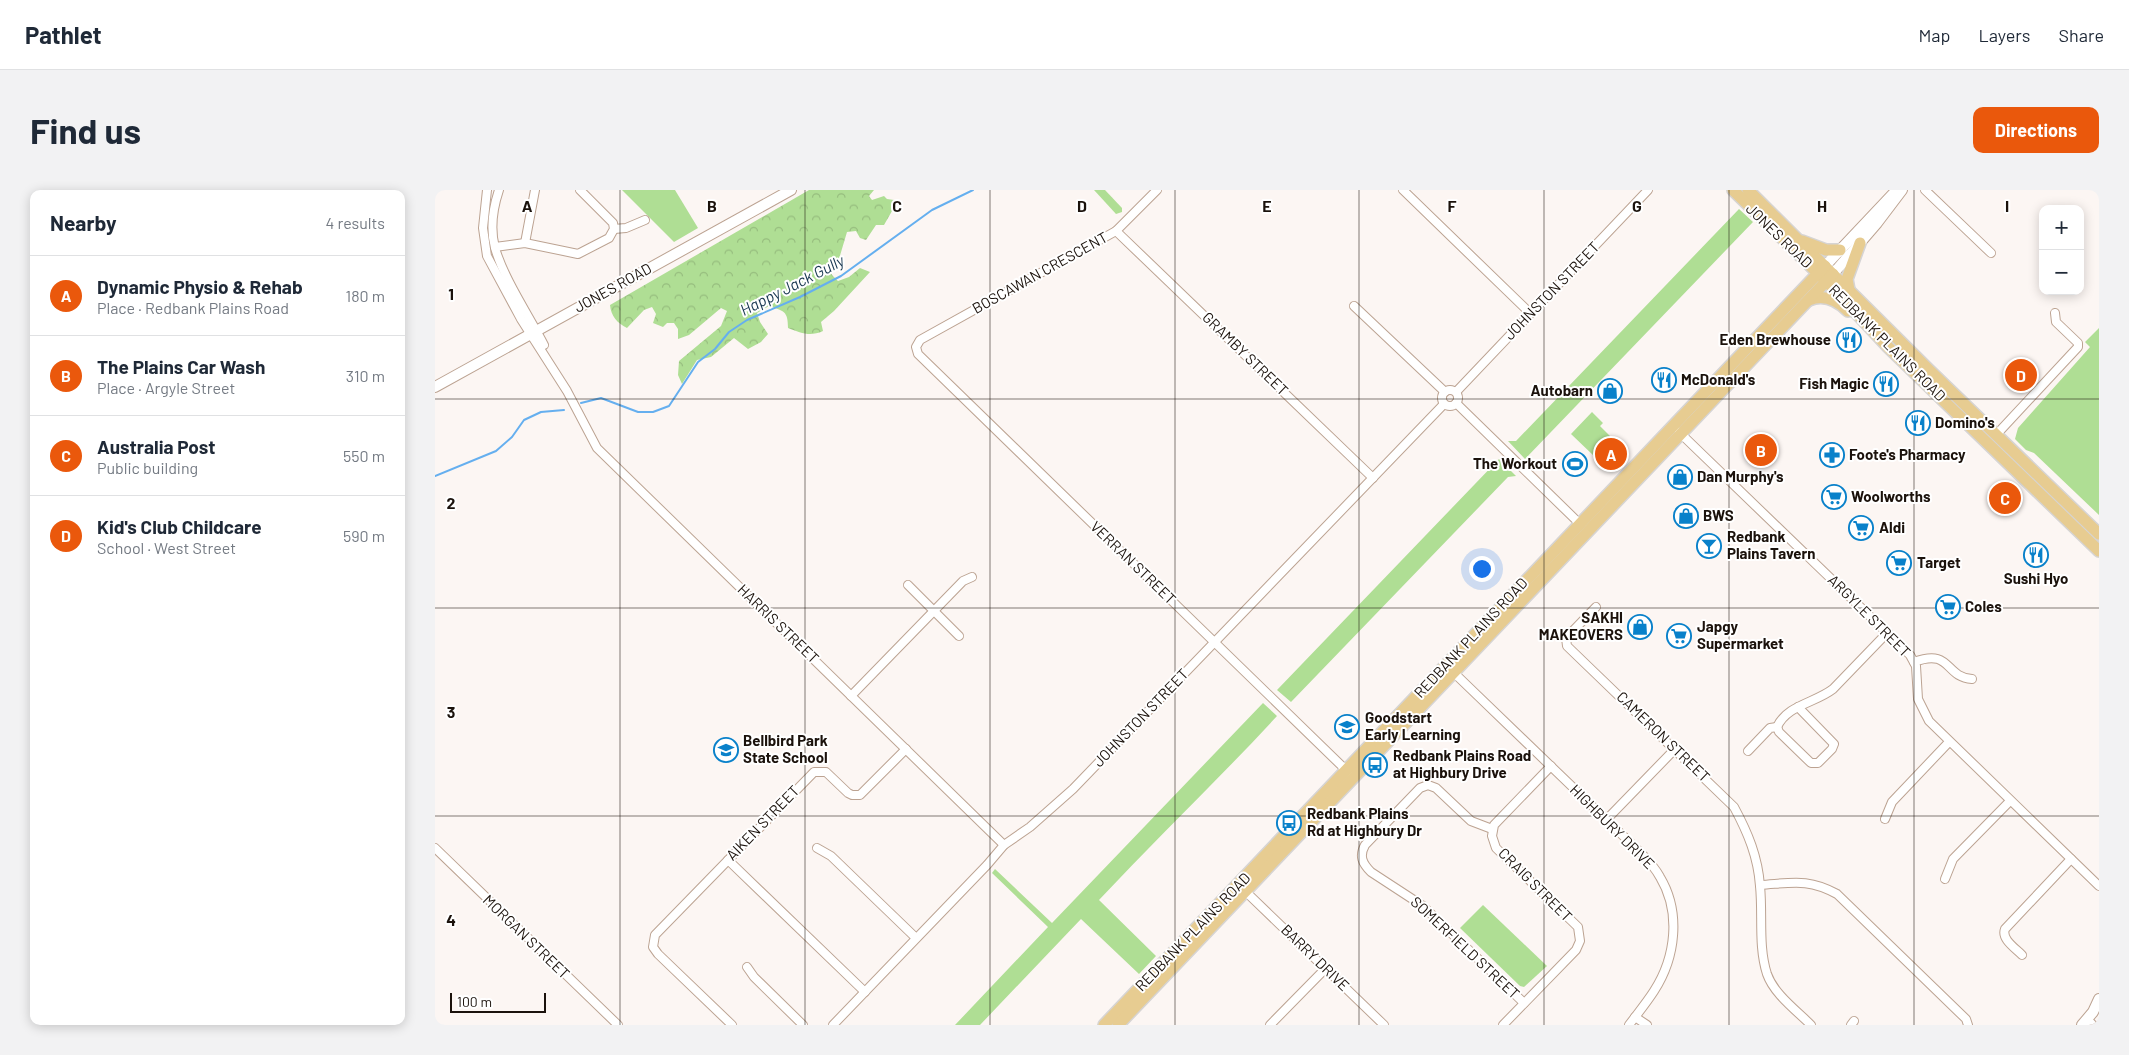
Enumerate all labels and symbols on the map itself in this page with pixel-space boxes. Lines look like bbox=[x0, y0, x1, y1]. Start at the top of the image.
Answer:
text: A bbox=[522, 196, 533, 215]
text: B bbox=[707, 196, 717, 215]
text: C bbox=[892, 196, 902, 215]
text: D bbox=[1077, 196, 1087, 215]
text: E bbox=[1262, 196, 1272, 215]
text: F bbox=[1448, 196, 1457, 215]
text: G bbox=[1632, 196, 1642, 215]
text: H bbox=[1817, 196, 1827, 215]
text: I bbox=[2005, 196, 2009, 215]
street label: JONES ROAD bbox=[1743, 199, 1817, 271]
street label: BOSCAWAN CRESCENT bbox=[969, 227, 1110, 317]
street label: JOHNSTON STREET bbox=[1500, 238, 1603, 343]
water label: Happy Jack Gully bbox=[737, 250, 848, 319]
street label: JONES ROAD bbox=[571, 259, 654, 316]
street label: REDBANK PLAINS ROAD bbox=[1826, 280, 1950, 404]
text: 1 bbox=[448, 284, 454, 303]
street label: GRAMBY STREET bbox=[1199, 308, 1292, 399]
restaurant icon: Eden Brewhouse bbox=[1836, 327, 1862, 353]
place label: Eden Brewhouse bbox=[1720, 330, 1831, 348]
pin: D bbox=[2005, 356, 2037, 394]
restaurant icon: McDonald's bbox=[1651, 367, 1677, 393]
place label: McDonald's bbox=[1681, 370, 1756, 388]
restaurant icon: Fish Magic bbox=[1873, 371, 1899, 397]
place label: Fish Magic bbox=[1799, 374, 1869, 392]
shop icon: Autobarn bbox=[1597, 378, 1623, 404]
place label: Autobarn bbox=[1530, 381, 1593, 399]
restaurant icon: Domino's bbox=[1905, 410, 1931, 436]
place label: Domino's bbox=[1935, 413, 1995, 431]
pin: B bbox=[1745, 431, 1777, 469]
pin: A bbox=[1595, 435, 1627, 473]
pharmacy icon: Foote's Pharmacy bbox=[1819, 442, 1845, 468]
place label: Foote's Pharmacy bbox=[1849, 445, 1966, 463]
sports icon: The Workout bbox=[1562, 451, 1588, 477]
place label: The Workout bbox=[1473, 454, 1557, 472]
shop icon: Dan Murphy's bbox=[1667, 464, 1693, 490]
place label: Dan Murphy's bbox=[1697, 467, 1784, 485]
pin: C bbox=[1989, 479, 2021, 517]
supermarket icon: Woolworths bbox=[1821, 484, 1847, 510]
place label: Woolworths bbox=[1851, 487, 1931, 505]
text: 2 bbox=[447, 493, 456, 512]
shop icon: BWS bbox=[1673, 503, 1699, 529]
place label: BWS bbox=[1703, 506, 1734, 524]
supermarket icon: Aldi bbox=[1848, 515, 1874, 541]
street label: VERRAN STREET bbox=[1087, 517, 1180, 608]
place label: Aldi bbox=[1879, 518, 1905, 536]
place label: Redbank Plains Tavern bbox=[1727, 527, 1816, 562]
bar icon: Redbank Plains Tavern bbox=[1696, 533, 1722, 559]
restaurant icon: Sushi Hyo bbox=[2023, 542, 2049, 568]
supermarket icon: Target bbox=[1886, 550, 1912, 576]
place label: Target bbox=[1917, 553, 1961, 571]
your location bbox=[1469, 556, 1495, 582]
place label: Sushi Hyo bbox=[2004, 569, 2068, 587]
street label: ARGYLE STREET bbox=[1825, 570, 1915, 660]
street label: REDBANK PLAINS ROAD bbox=[1410, 573, 1531, 701]
street label: HARRIS STREET bbox=[734, 580, 823, 667]
supermarket icon: Coles bbox=[1935, 594, 1961, 620]
place label: Coles bbox=[1965, 597, 2002, 615]
place label: SAKHI MAKEOVERS bbox=[1539, 608, 1623, 643]
shop icon: SAKHI MAKEOVERS bbox=[1627, 614, 1653, 640]
place label: Japgy Supermarket bbox=[1697, 617, 1784, 652]
supermarket icon: Japgy Supermarket bbox=[1666, 623, 1692, 649]
street label: JOHNSTON STREET bbox=[1089, 665, 1192, 770]
street label: CAMERON STREET bbox=[1613, 687, 1714, 785]
text: 3 bbox=[447, 702, 455, 721]
place label: Goodstart Early Learning bbox=[1365, 708, 1461, 743]
school or university icon: Goodstart Early Learning bbox=[1334, 714, 1360, 740]
place label: Bellbird Park State School bbox=[743, 731, 828, 766]
school or university icon: Bellbird Park State School bbox=[713, 737, 739, 763]
place label: Redbank Plains Road at Highbury Drive bbox=[1393, 746, 1531, 781]
bus stop icon: Redbank Plains Road at Highbury Drive bbox=[1362, 752, 1388, 778]
street label: HIGHBURY DRIVE bbox=[1567, 780, 1659, 872]
street label: AIKEN STREET bbox=[722, 781, 803, 864]
place label: Redbank Plains Rd at Highbury Dr bbox=[1307, 804, 1422, 839]
bus stop icon: Redbank Plains Rd at Highbury Dr bbox=[1276, 810, 1302, 836]
street label: CRAIG STREET bbox=[1495, 844, 1576, 925]
street label: REDBANK PLAINS ROAD bbox=[1131, 868, 1254, 994]
street label: MORGAN STREET bbox=[480, 890, 574, 982]
street label: SOMERFIELD STREET bbox=[1408, 892, 1524, 1002]
text: 4 bbox=[446, 910, 456, 929]
street label: BARRY DRIVE bbox=[1278, 920, 1354, 994]
scale bar bbox=[450, 990, 546, 1013]

